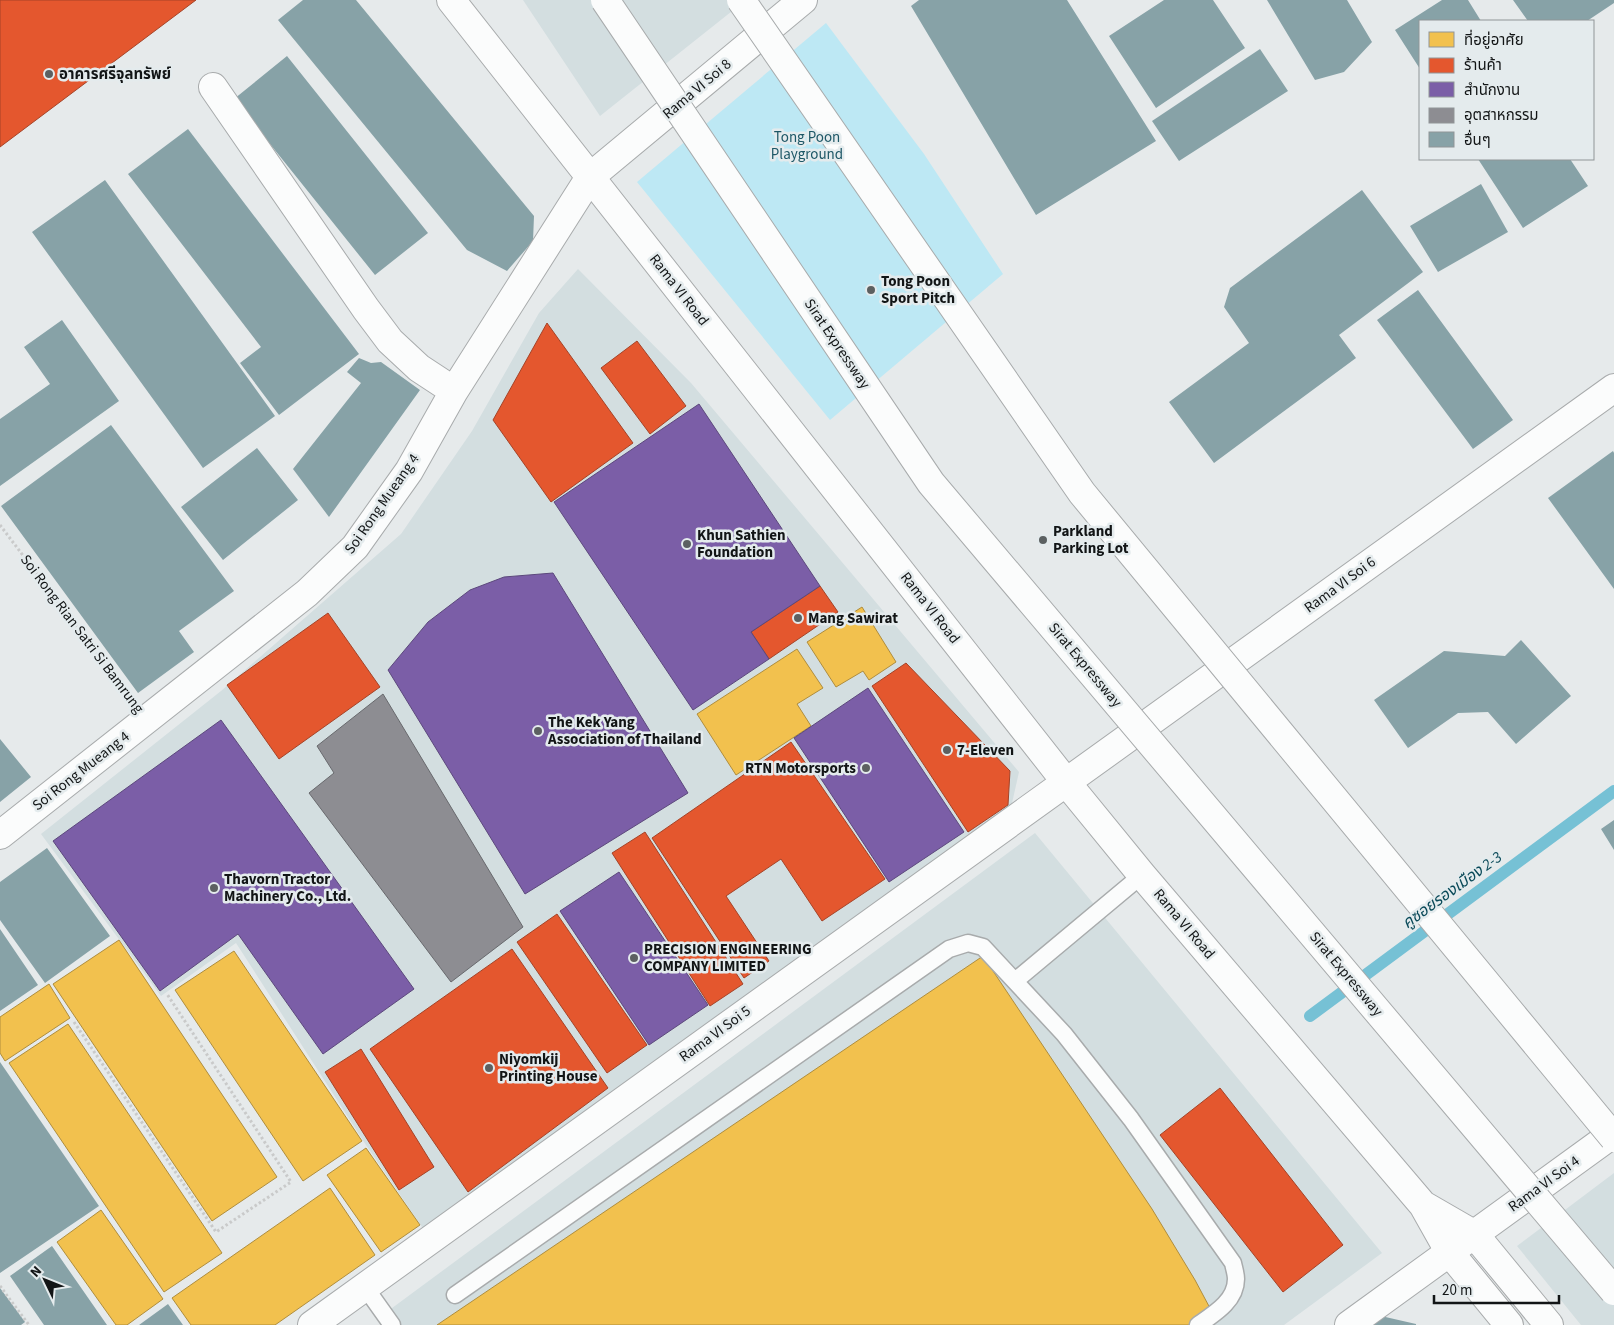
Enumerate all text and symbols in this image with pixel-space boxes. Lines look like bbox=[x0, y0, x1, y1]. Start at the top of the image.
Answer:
legend bbox=[1419, 20, 1594, 160]
text: ที่อยู่อาศัย bbox=[1464, 29, 1524, 51]
street label: Rama VI Soi 8 bbox=[658, 54, 736, 124]
text: ร้านค้า bbox=[1464, 55, 1502, 76]
place label: อาคารศรีจุลทรัพย์ bbox=[59, 64, 171, 85]
marker: อาคารศรีจุลทรัพย์ bbox=[43, 68, 55, 80]
text: สำนักงาน bbox=[1464, 80, 1520, 101]
text: อุตสาหกรรม bbox=[1464, 105, 1538, 126]
park label: Tong Poon Playground bbox=[771, 127, 843, 165]
text: อื่นๆ bbox=[1464, 129, 1491, 151]
street label: Rama VI Road bbox=[644, 250, 714, 330]
place label: Tong Poon Sport Pitch bbox=[881, 271, 955, 309]
marker: Tong Poon Sport Pitch bbox=[865, 284, 877, 296]
street label: Sirat Expressway bbox=[799, 295, 875, 393]
street label: Soi Rong Mueang 4 bbox=[339, 449, 425, 558]
place label: Parkland Parking Lot bbox=[1053, 521, 1129, 559]
place label: Khun Sathien Foundation bbox=[697, 525, 786, 563]
marker: Parkland Parking Lot bbox=[1037, 534, 1049, 546]
marker: Khun Sathien Foundation bbox=[681, 538, 693, 550]
street label: Soi Rong Rian Satri Si Bamrung bbox=[15, 550, 149, 718]
street label: Rama VI Soi 6 bbox=[1300, 552, 1380, 618]
street label: Rama VI Road bbox=[895, 568, 965, 648]
place label: Mang Sawirat bbox=[808, 608, 898, 629]
marker: Mang Sawirat bbox=[792, 612, 804, 624]
street label: Sirat Expressway bbox=[1043, 618, 1127, 712]
place label: The Kek Yang Association of Thailand bbox=[547, 712, 702, 750]
marker: The Kek Yang Association of Thailand bbox=[532, 725, 544, 737]
street label: Soi Rong Mueang 4 bbox=[28, 726, 134, 816]
place label: 7-Eleven bbox=[957, 740, 1014, 761]
marker: 7-Eleven bbox=[941, 744, 953, 756]
place label: RTN Motorsports bbox=[745, 758, 856, 779]
marker: RTN Motorsports bbox=[860, 762, 872, 774]
water label: คูซอยรองเมือง 2-3 bbox=[1398, 846, 1507, 934]
place label: Thavorn Tractor Machinery Co., Ltd. bbox=[224, 869, 351, 907]
marker: Thavorn Tractor Machinery Co., Ltd. bbox=[208, 882, 220, 894]
street label: Rama VI Road bbox=[1148, 884, 1220, 964]
street label: Sirat Expressway bbox=[1304, 927, 1388, 1021]
place label: PRECISION ENGINEERING COMPANY LIMITED bbox=[644, 939, 812, 977]
marker: PRECISION ENGINEERING COMPANY LIMITED bbox=[628, 952, 640, 964]
street label: Rama VI Soi 5 bbox=[675, 1001, 755, 1067]
place label: Niyomkij Printing House bbox=[499, 1049, 598, 1087]
marker: Niyomkij Printing House bbox=[483, 1062, 495, 1074]
street label: Rama VI Soi 4 bbox=[1504, 1151, 1585, 1217]
north arrow bbox=[20, 1255, 70, 1305]
text: N bbox=[26, 1262, 47, 1282]
scale bar bbox=[1434, 1272, 1559, 1304]
text: 20 m bbox=[1442, 1280, 1472, 1301]

